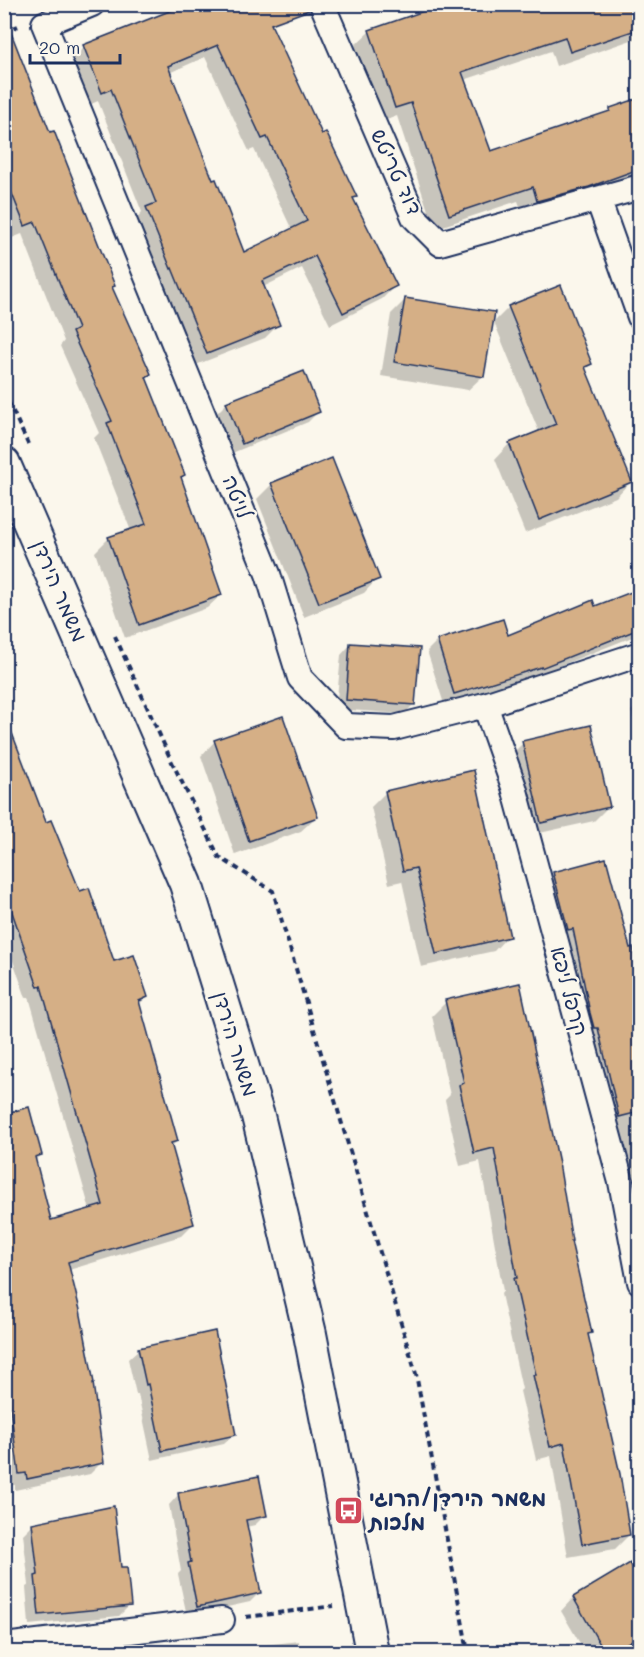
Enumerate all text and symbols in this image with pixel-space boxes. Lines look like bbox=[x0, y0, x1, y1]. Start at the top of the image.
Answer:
scale bar bbox=[30, 27, 120, 65]
text: 20 m bbox=[39, 35, 80, 59]
street label: דוד טריטש bbox=[366, 124, 429, 219]
street label: לויטה bbox=[218, 471, 259, 523]
street label: משמר הירדן bbox=[26, 535, 94, 646]
street label: קרפל ליפא bbox=[545, 943, 595, 1038]
street label: משמר הירדן bbox=[207, 988, 265, 1100]
place label: משמר הירדן/הרוגי מלכות bbox=[367, 1484, 546, 1535]
bus stop icon: משמר הירדן/הרוגי מלכות bbox=[332, 1495, 364, 1527]

